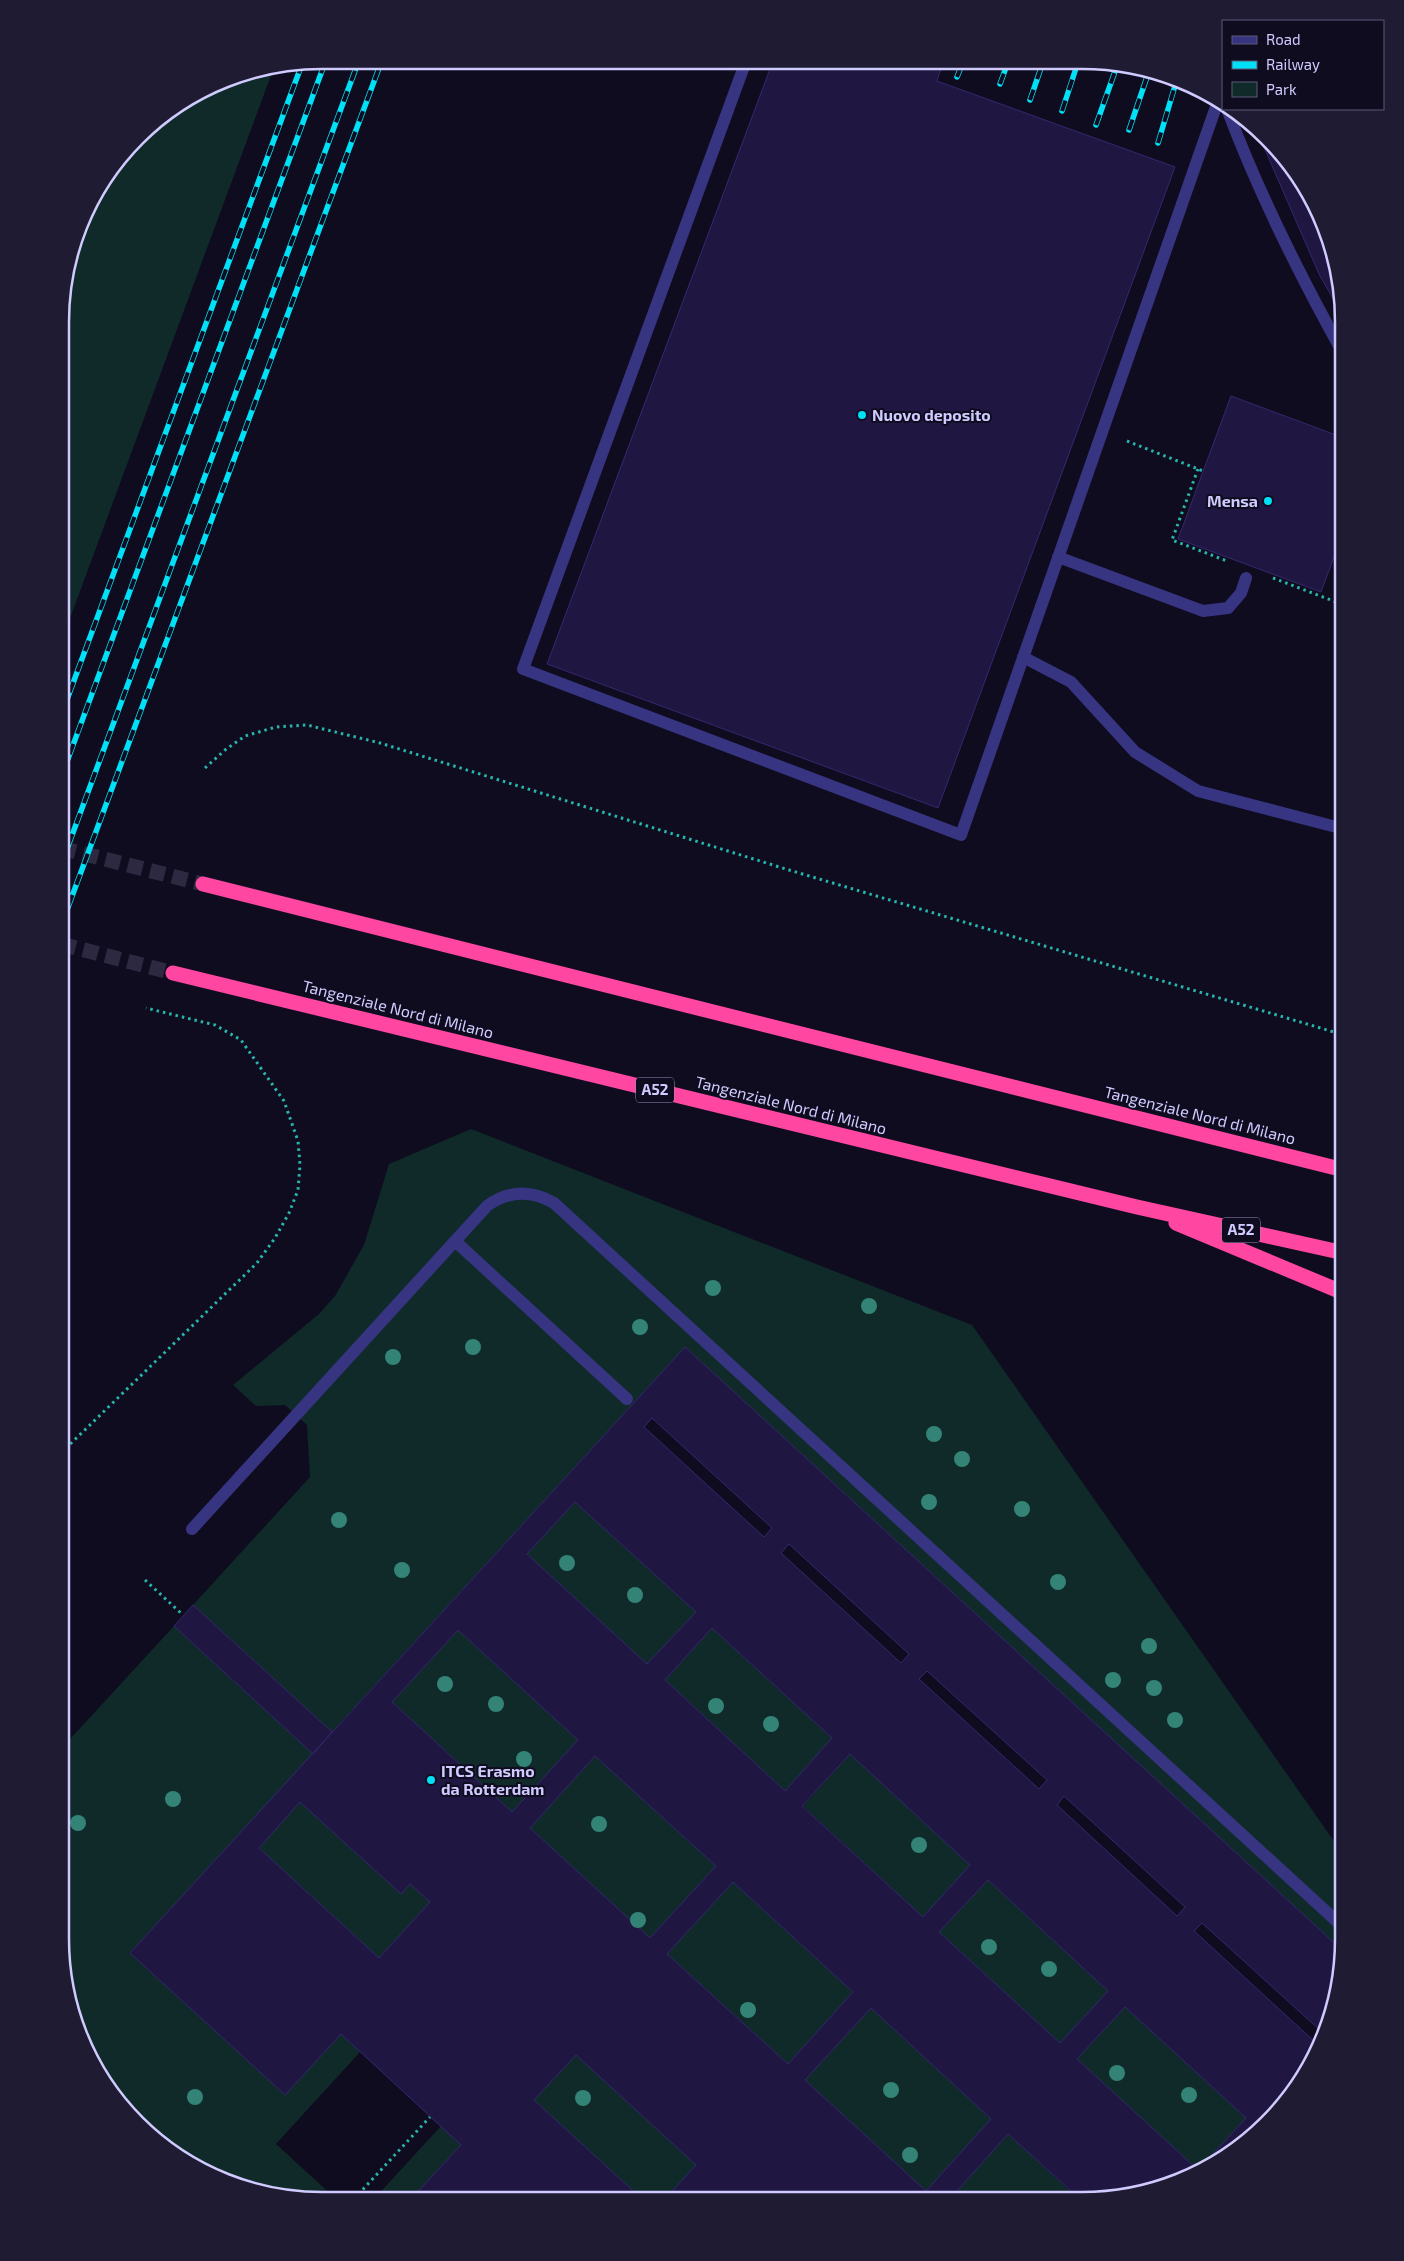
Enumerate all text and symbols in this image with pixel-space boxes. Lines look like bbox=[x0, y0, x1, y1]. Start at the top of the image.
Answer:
legend bbox=[1222, 20, 1384, 110]
text: Road bbox=[1266, 30, 1301, 48]
text: Railway bbox=[1266, 55, 1320, 73]
text: Park bbox=[1266, 80, 1297, 98]
place label: Nuovo deposito bbox=[872, 405, 991, 424]
marker: Nuovo deposito bbox=[856, 409, 868, 421]
place label: Mensa bbox=[1207, 491, 1258, 510]
marker: Mensa bbox=[1262, 495, 1274, 507]
street label: Tangenziale Nord di Milano bbox=[301, 976, 496, 1041]
street label: Tangenziale Nord di Milano bbox=[694, 1072, 889, 1137]
road number: A52 bbox=[636, 1078, 674, 1102]
street label: Tangenziale Nord di Milano bbox=[1103, 1082, 1298, 1147]
road number: A52 bbox=[1222, 1218, 1260, 1242]
place label: ITCS Erasmo da Rotterdam bbox=[441, 1761, 544, 1798]
marker: ITCS Erasmo da Rotterdam bbox=[425, 1774, 437, 1786]

